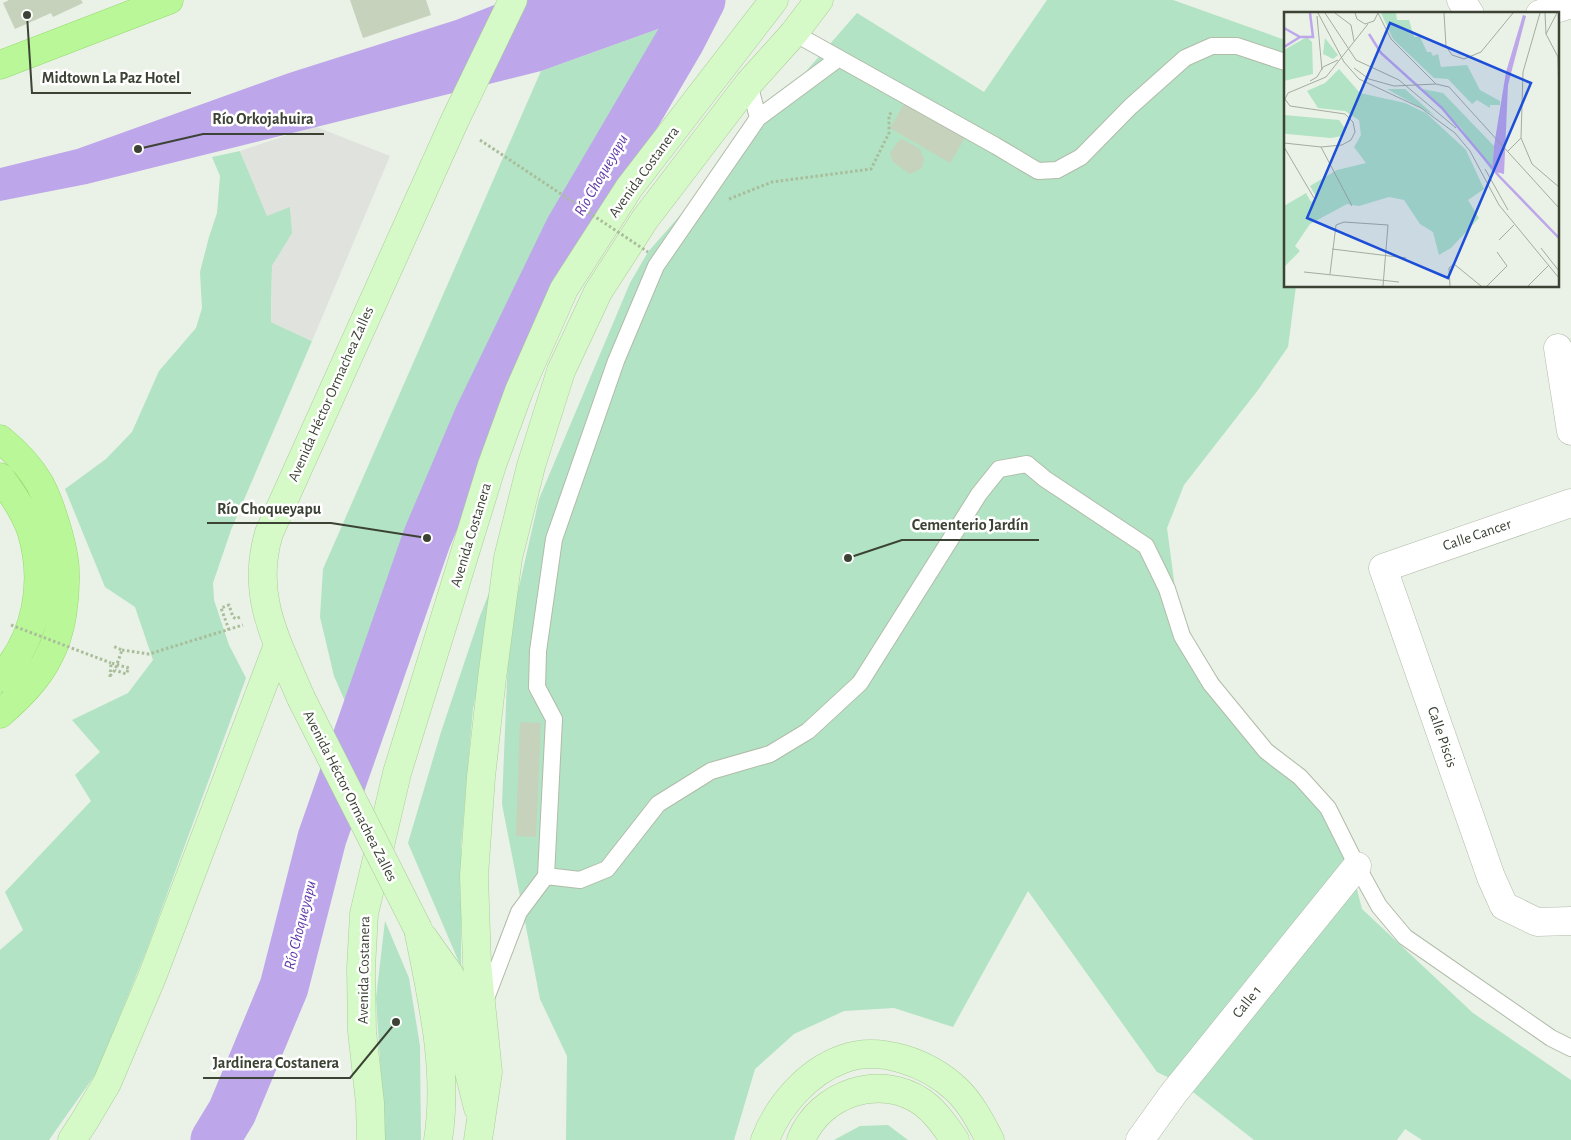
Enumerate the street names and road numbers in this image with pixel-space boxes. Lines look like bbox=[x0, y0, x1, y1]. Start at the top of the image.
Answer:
street label: Avenida Costanera bbox=[606, 124, 682, 220]
street label: Avenida Héctor Ormachea Zalles bbox=[286, 304, 376, 484]
street label: Avenida Costanera bbox=[448, 481, 494, 589]
street label: Calle Cancer bbox=[1441, 516, 1513, 554]
street label: Calle Piscis bbox=[1425, 705, 1459, 769]
street label: Avenida Héctor Ormachea Zalles bbox=[300, 708, 400, 884]
street label: Avenida Costanera bbox=[356, 916, 372, 1024]
street label: Calle 1 bbox=[1230, 983, 1264, 1021]

